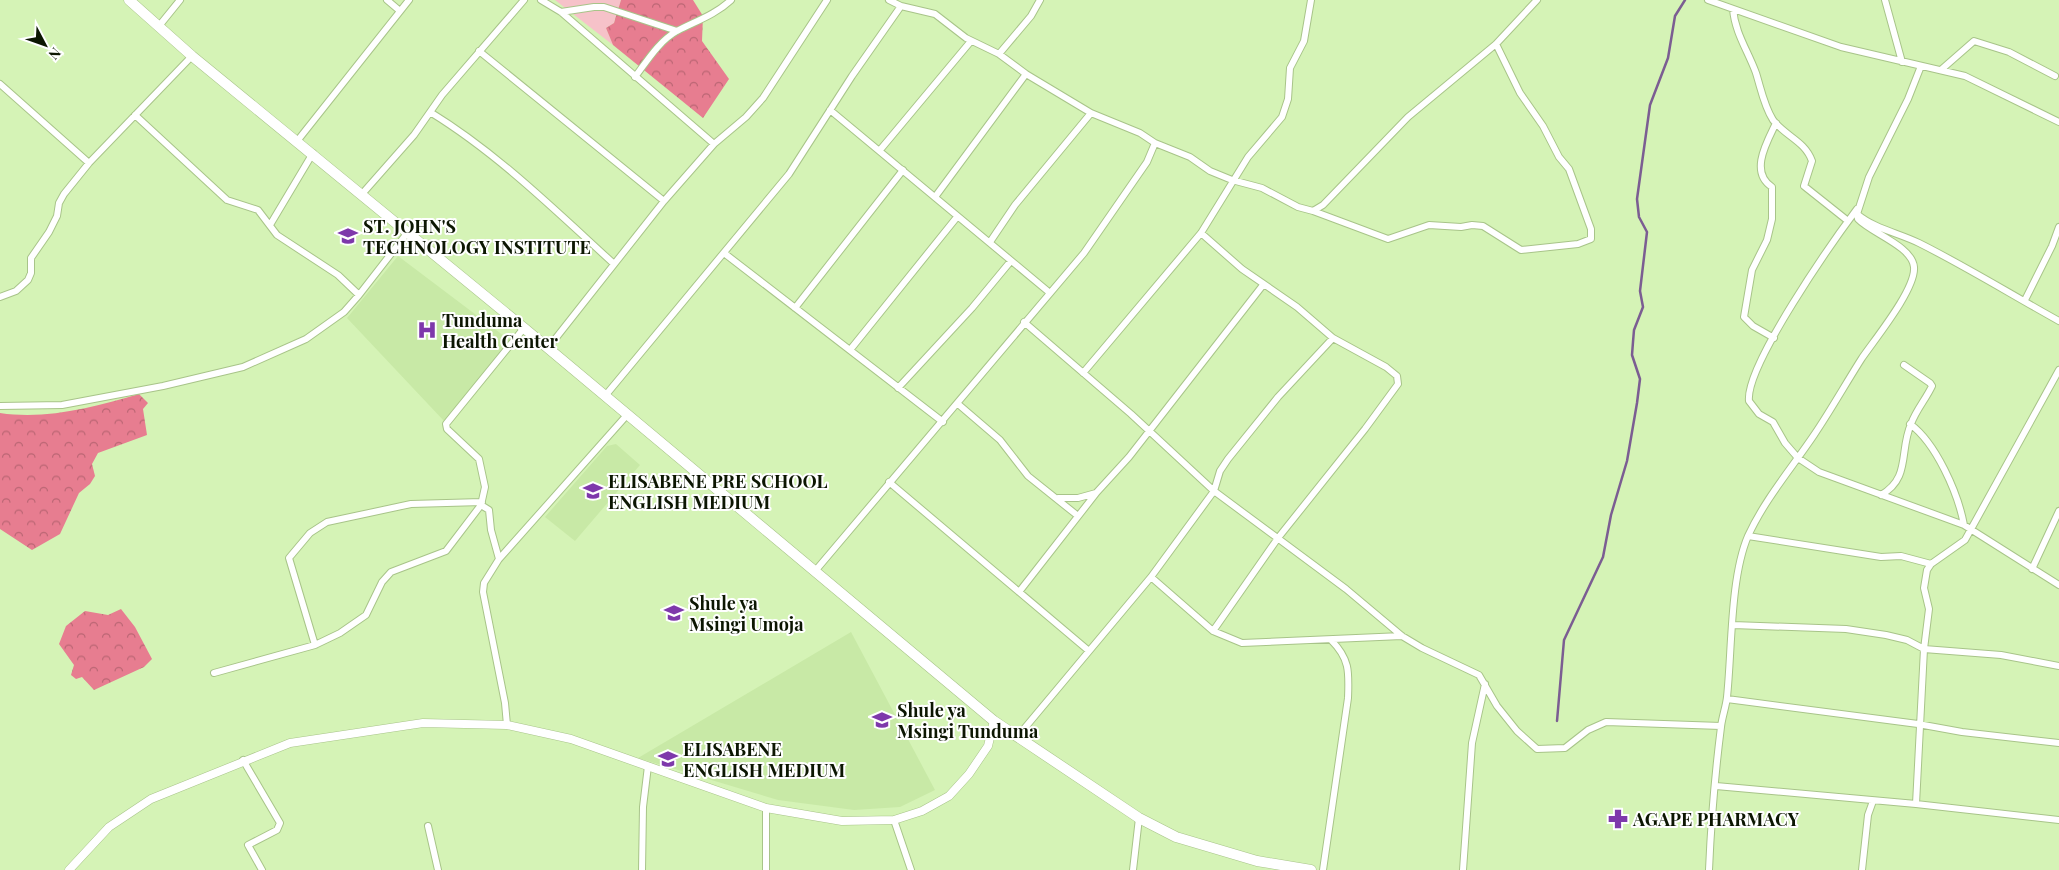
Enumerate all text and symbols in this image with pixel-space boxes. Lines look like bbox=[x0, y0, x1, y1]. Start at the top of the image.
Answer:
north arrow bbox=[20, 20, 70, 70]
text: N bbox=[45, 44, 66, 64]
place label: ST. JOHN'S TECHNOLOGY INSTITUTE bbox=[363, 214, 591, 259]
school or university icon: ST. JOHN'S TECHNOLOGY INSTITUTE bbox=[337, 225, 359, 247]
place label: Tunduma Health Center bbox=[442, 308, 558, 353]
hospital icon: Tunduma Health Center bbox=[416, 319, 438, 341]
place label: ELISABENE PRE SCHOOL ENGLISH MEDIUM bbox=[608, 469, 828, 514]
school or university icon: ELISABENE PRE SCHOOL ENGLISH MEDIUM bbox=[582, 480, 604, 502]
place label: Shule ya Msingi Umoja bbox=[689, 591, 804, 636]
school or university icon: Shule ya Msingi Umoja bbox=[663, 602, 685, 624]
place label: Shule ya Msingi Tunduma bbox=[897, 698, 1039, 743]
school or university icon: Shule ya Msingi Tunduma bbox=[871, 709, 893, 731]
place label: ELISABENE ENGLISH MEDIUM bbox=[683, 737, 845, 782]
school or university icon: ELISABENE ENGLISH MEDIUM bbox=[657, 748, 679, 770]
place label: AGAPE PHARMACY bbox=[1632, 807, 1800, 831]
pharmacy icon: AGAPE PHARMACY bbox=[1607, 808, 1629, 830]

